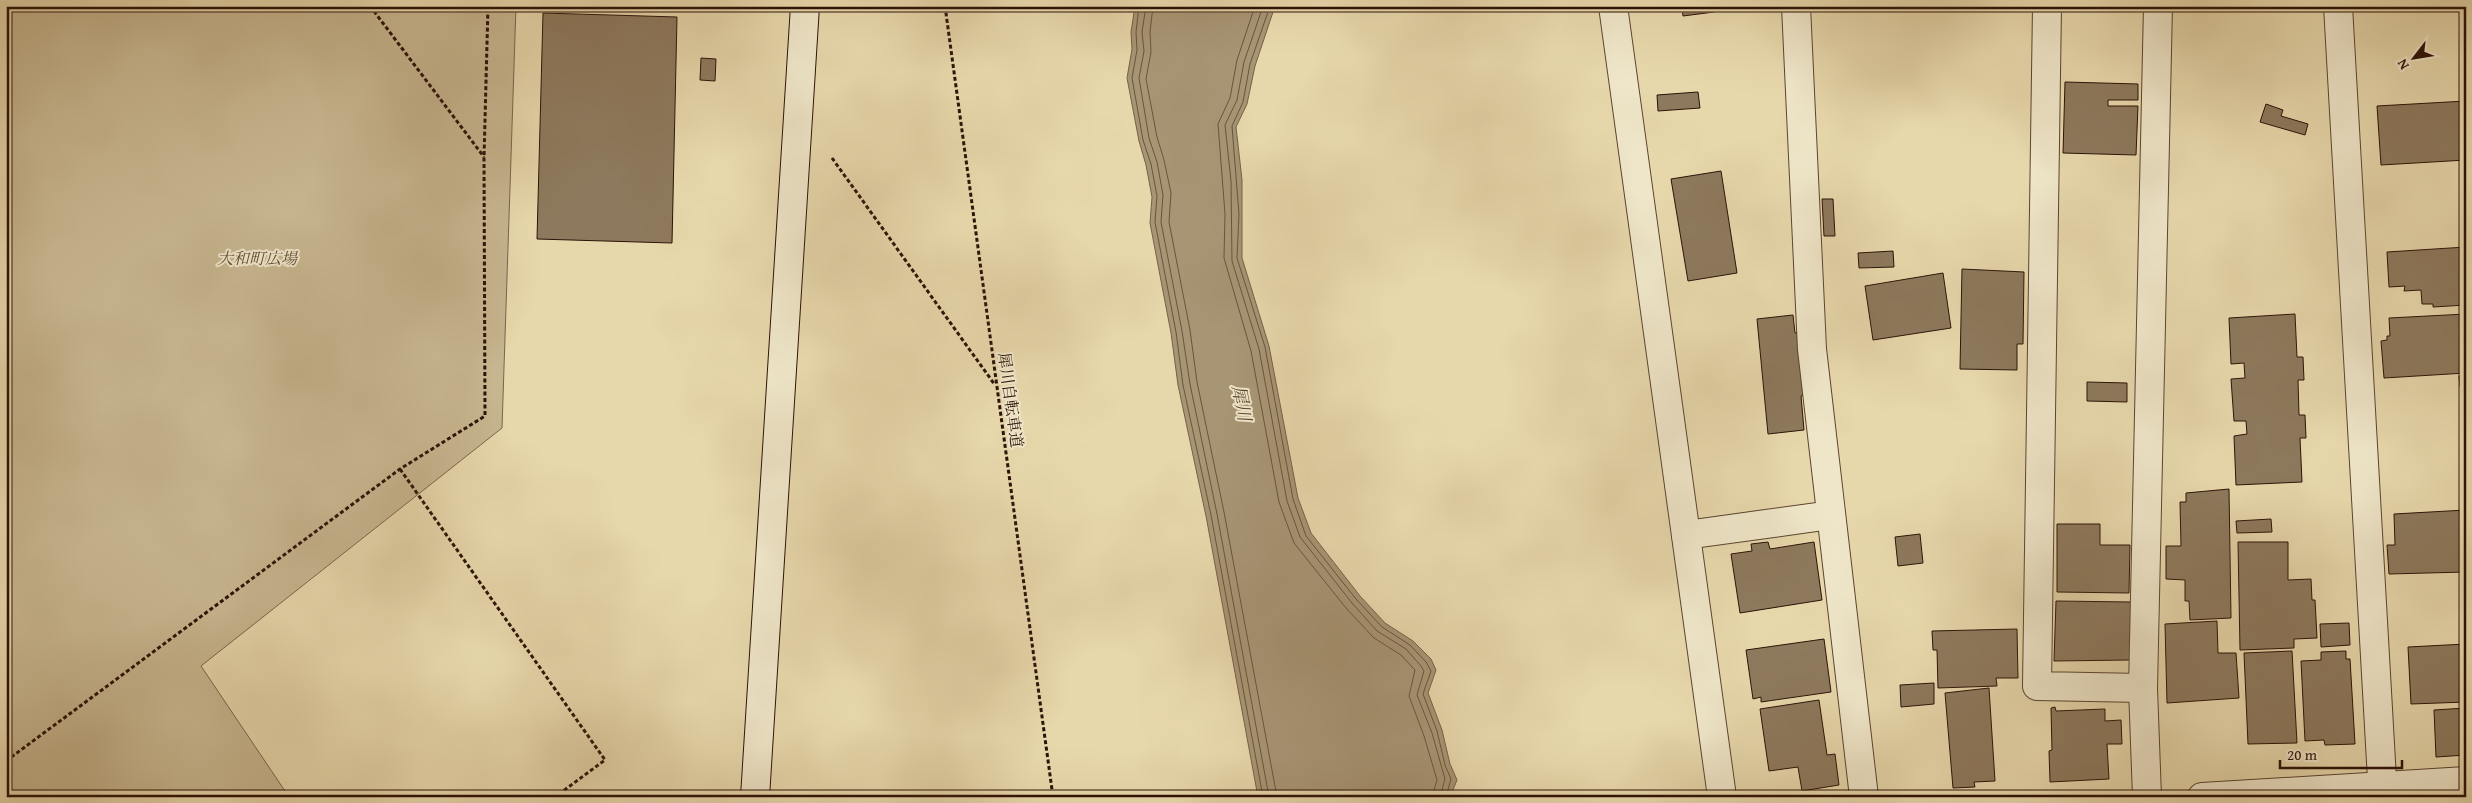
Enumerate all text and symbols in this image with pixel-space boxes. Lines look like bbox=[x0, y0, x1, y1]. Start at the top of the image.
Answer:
north arrow bbox=[2390, 32, 2440, 82]
text: N bbox=[2392, 55, 2414, 74]
park label: 大和町広場 bbox=[217, 246, 299, 270]
street label: 犀川自転車道 bbox=[992, 351, 1030, 449]
water label: 犀川 bbox=[1225, 383, 1259, 425]
scale bar bbox=[2280, 738, 2402, 770]
text: 20 m bbox=[2287, 744, 2318, 765]

